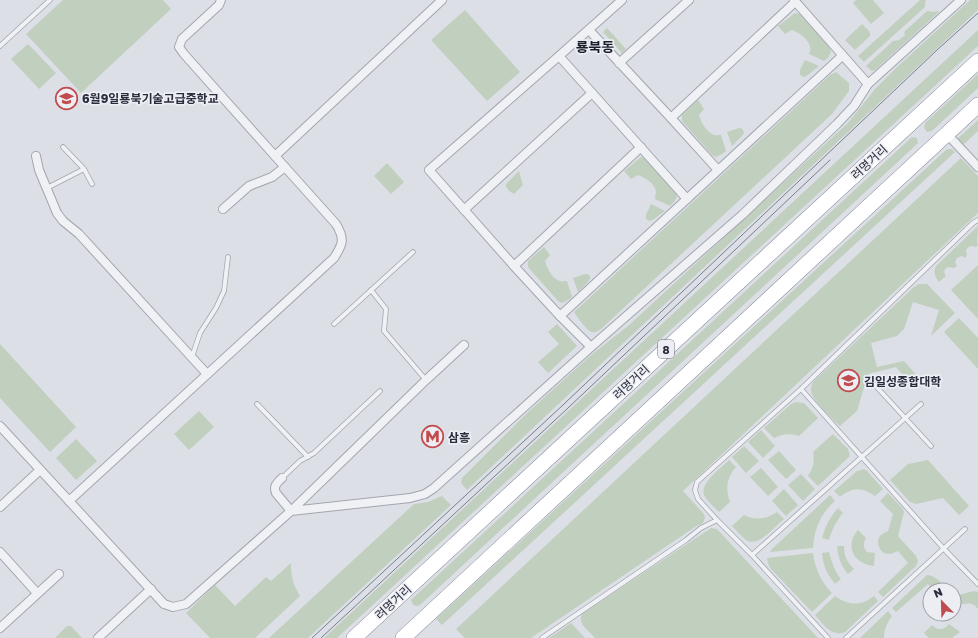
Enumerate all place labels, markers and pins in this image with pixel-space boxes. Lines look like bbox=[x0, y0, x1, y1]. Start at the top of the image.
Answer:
school or university icon: 6월9일룡북기술고급중학교 bbox=[54, 85, 80, 111]
place label: 6월9일룡북기술고급중학교 bbox=[82, 91, 219, 106]
school or university icon: 김일성종합대학 bbox=[836, 368, 862, 394]
place label: 김일성종합대학 bbox=[864, 374, 941, 389]
metro station icon: 삼흥 bbox=[420, 424, 446, 450]
place label: 삼흥 bbox=[448, 430, 470, 445]

